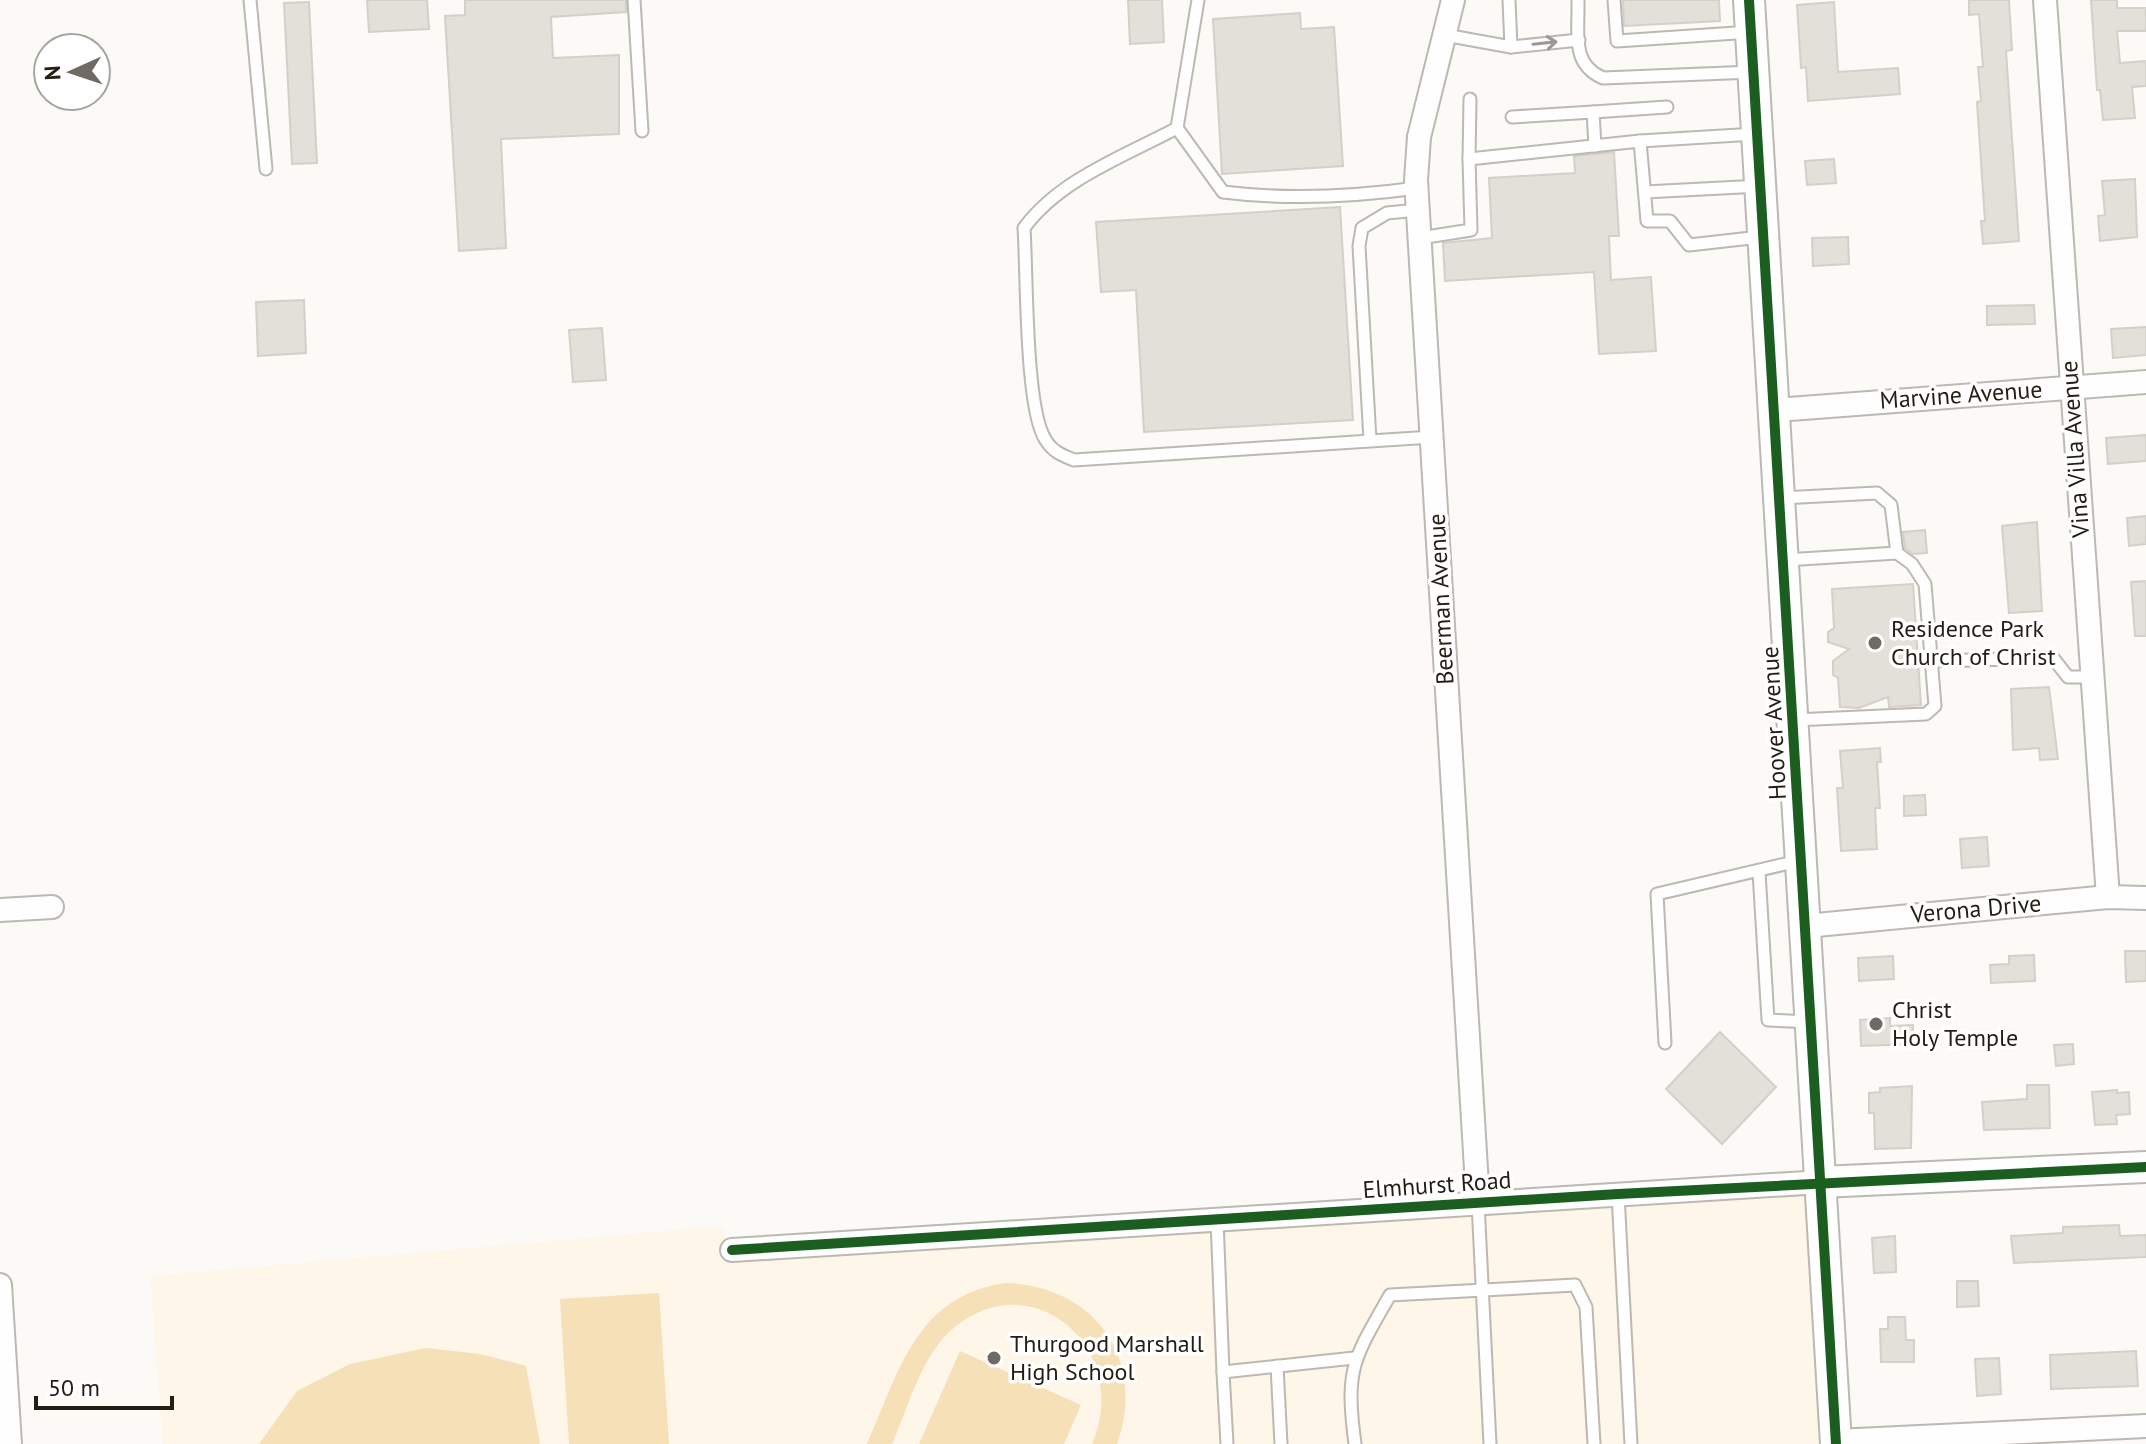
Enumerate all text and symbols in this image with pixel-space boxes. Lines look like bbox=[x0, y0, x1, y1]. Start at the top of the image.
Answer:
north arrow bbox=[32, 32, 112, 112]
one-way arrow bbox=[1531, 36, 1558, 51]
text: N bbox=[38, 65, 66, 81]
street label: Vina Villa Avenue bbox=[2053, 359, 2096, 540]
street label: Marvine Avenue bbox=[1879, 373, 2043, 416]
street label: Beerman Avenue bbox=[1421, 513, 1460, 685]
place label: Residence Park Church of Christ bbox=[1891, 613, 2056, 672]
marker: Residence Park Church of Christ bbox=[1866, 634, 1884, 652]
street label: Hoover Avenue bbox=[1754, 645, 1793, 801]
street label: Verona Drive bbox=[1909, 887, 2042, 930]
place label: Christ Holy Temple bbox=[1892, 994, 2018, 1053]
marker: Christ Holy Temple bbox=[1867, 1015, 1885, 1033]
street label: Elmhurst Road bbox=[1362, 1164, 1512, 1205]
place label: Thurgood Marshall High School bbox=[1010, 1328, 1204, 1387]
marker: Thurgood Marshall High School bbox=[985, 1349, 1003, 1367]
scale bar bbox=[36, 1360, 172, 1410]
text: 50 m bbox=[48, 1372, 100, 1403]

